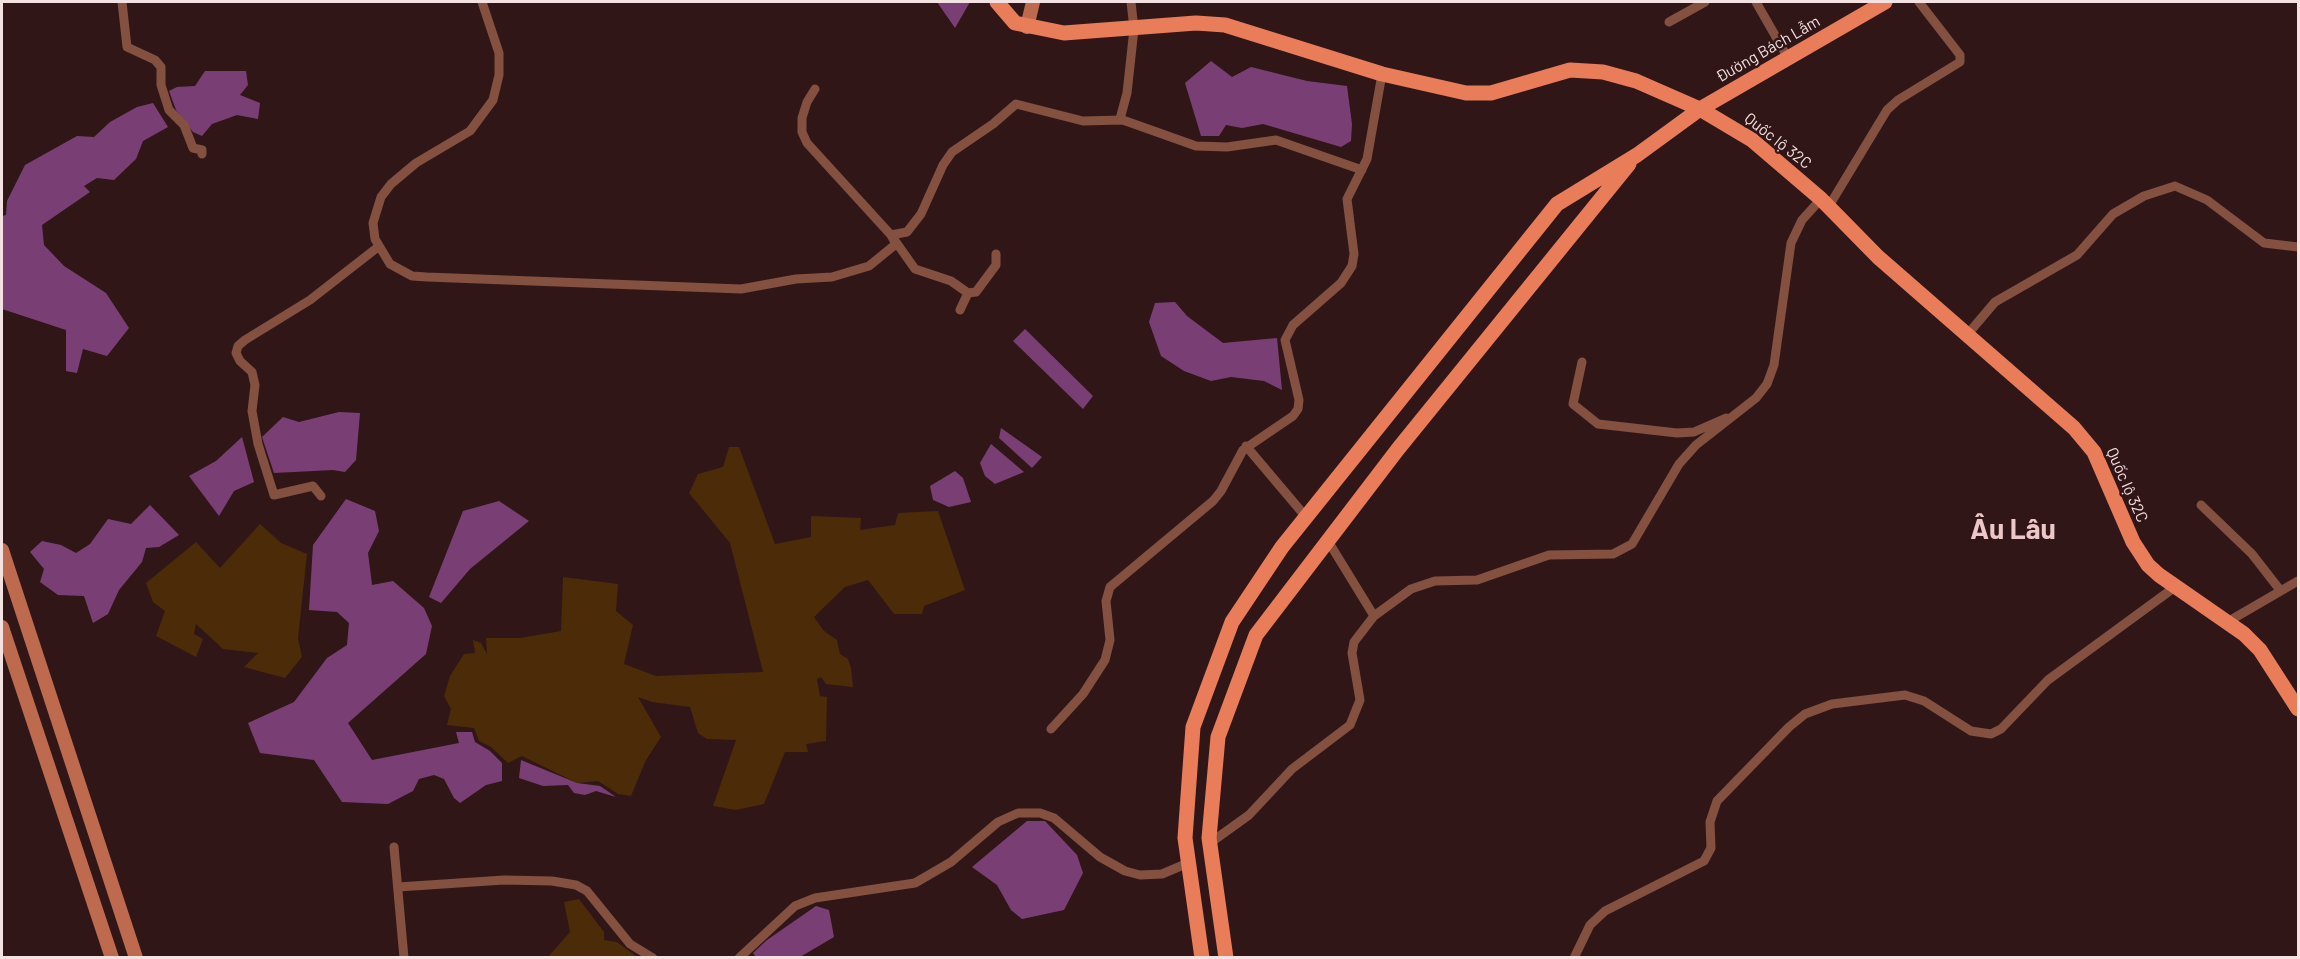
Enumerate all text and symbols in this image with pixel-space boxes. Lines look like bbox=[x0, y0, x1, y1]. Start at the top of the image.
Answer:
street label: Đường Bách Lẫm bbox=[1713, 11, 1823, 87]
street label: Quốc lộ 32C bbox=[1741, 109, 1815, 173]
street label: Quốc lộ 32C bbox=[2102, 445, 2152, 525]
district label: Âu Lâu bbox=[1970, 513, 2056, 547]

